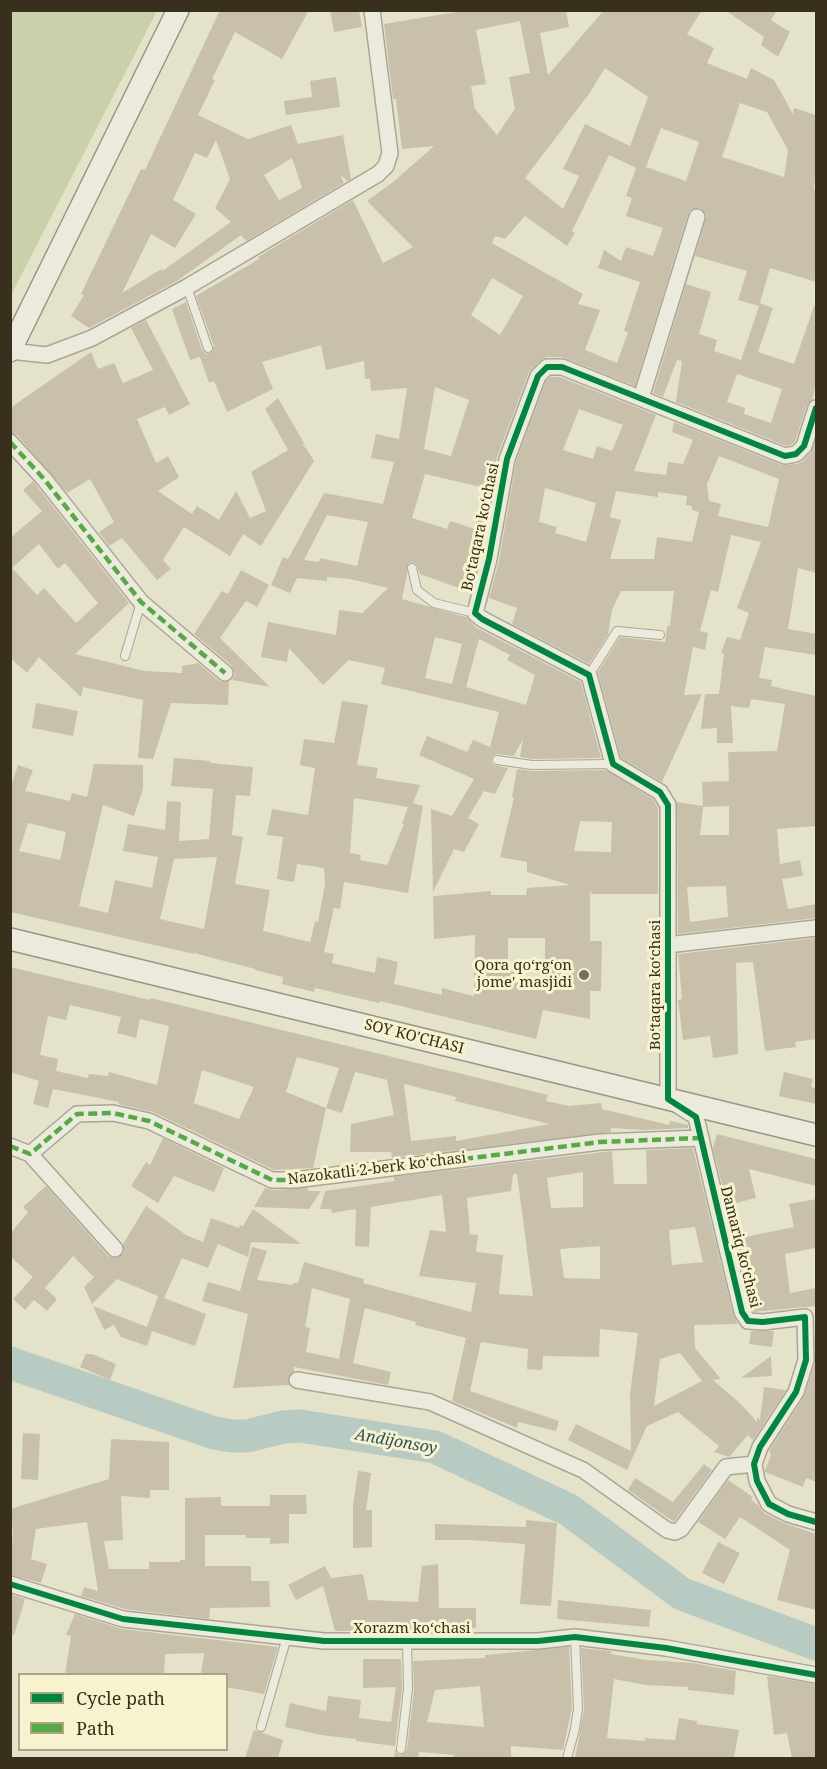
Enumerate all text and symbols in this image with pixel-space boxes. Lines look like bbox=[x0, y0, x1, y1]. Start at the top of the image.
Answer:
street label: Boʻtaqara koʻchasi bbox=[459, 461, 503, 593]
street label: Boʻtaqara koʻchasi bbox=[647, 920, 665, 1050]
place label: Qora qoʻrgʻon jome' masjidi bbox=[474, 957, 572, 992]
marker: Qora qoʻrgʻon jome' masjidi bbox=[577, 968, 591, 982]
street label: SOY KO'CHASI bbox=[362, 1016, 466, 1058]
street label: Nazokatli 2-berk koʻchasi bbox=[287, 1149, 467, 1189]
street label: Damariq koʻchasi bbox=[716, 1184, 764, 1310]
water label: Andijonsoy bbox=[353, 1425, 439, 1459]
street label: Xorazm koʻchasi bbox=[353, 1620, 471, 1638]
legend bbox=[18, 1673, 228, 1751]
text: Cycle path bbox=[76, 1686, 165, 1710]
text: Path bbox=[76, 1716, 115, 1740]

